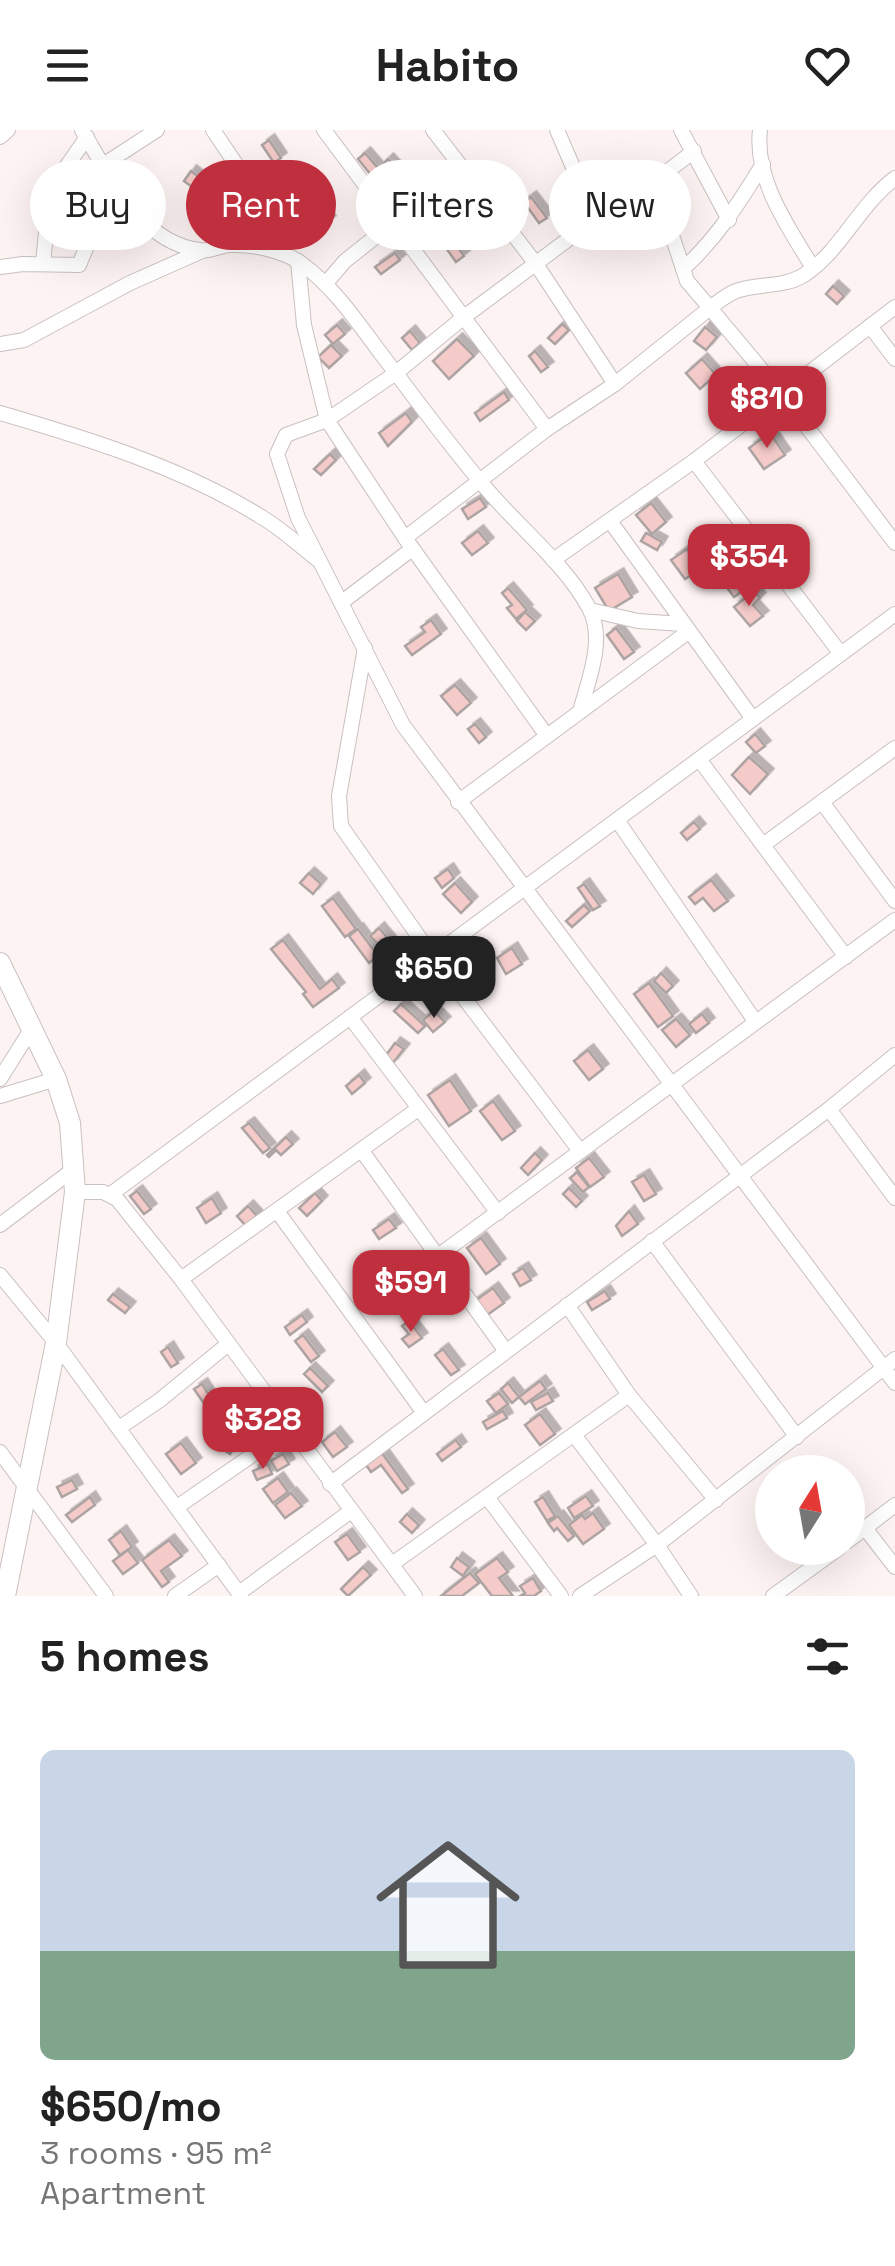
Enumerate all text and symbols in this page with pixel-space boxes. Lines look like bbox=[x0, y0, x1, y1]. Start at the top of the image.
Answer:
text: Habito bbox=[376, 37, 519, 94]
icon: menu bbox=[40, 38, 95, 93]
icon: heart bbox=[800, 38, 855, 93]
chip: Buy bbox=[30, 160, 166, 250]
chip: Rent bbox=[186, 160, 336, 250]
chip: Filters bbox=[356, 160, 529, 250]
chip: New bbox=[549, 160, 691, 250]
pin: $810 bbox=[708, 366, 826, 451]
text: $810 bbox=[730, 378, 804, 418]
pin: $354 bbox=[690, 524, 808, 609]
text: $354 bbox=[710, 536, 788, 576]
pin: $650 bbox=[375, 936, 493, 1021]
text: $650 bbox=[394, 948, 474, 988]
pin: $591 bbox=[352, 1250, 470, 1335]
text: $591 bbox=[375, 1262, 447, 1302]
pin: $328 bbox=[204, 1387, 322, 1472]
text: $328 bbox=[224, 1399, 302, 1439]
north arrow bbox=[755, 1455, 865, 1565]
map controls bbox=[755, 1455, 865, 1565]
icon: filters bbox=[800, 1629, 855, 1684]
text: 5 homes bbox=[40, 1630, 210, 1683]
icon: home bbox=[358, 1815, 538, 1995]
text: $650/mo bbox=[40, 2080, 222, 2133]
text: 3 rooms · 95 m² bbox=[40, 2133, 272, 2173]
text: Apartment bbox=[40, 2173, 206, 2213]

